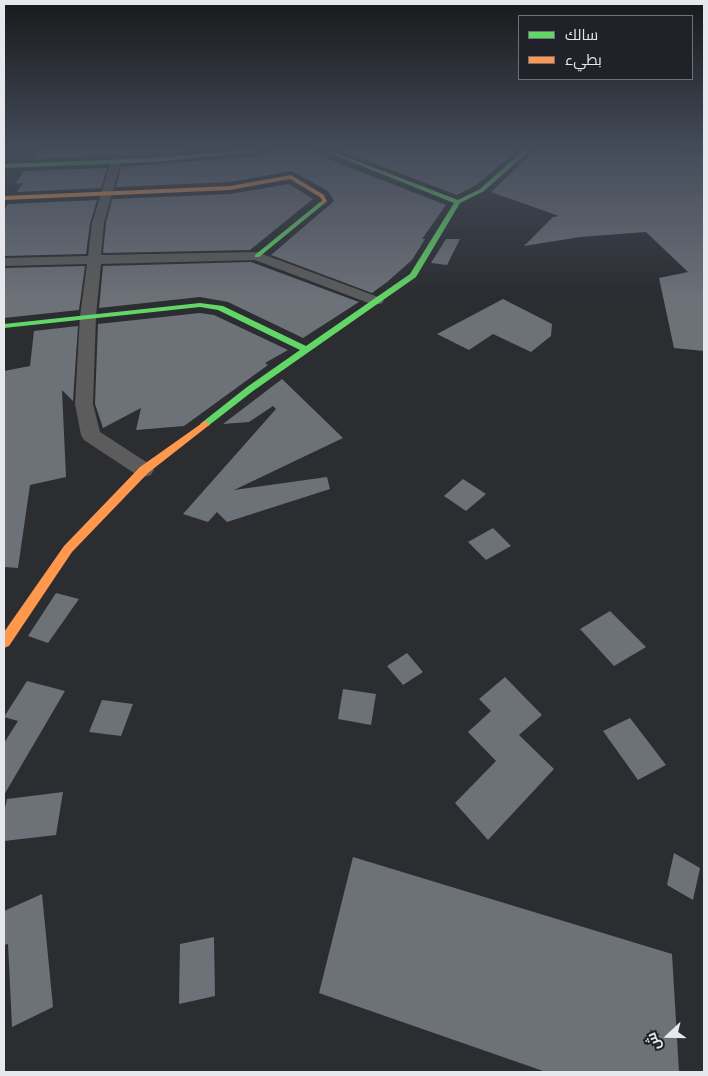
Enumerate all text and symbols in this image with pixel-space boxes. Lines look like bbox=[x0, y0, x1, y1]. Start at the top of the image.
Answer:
legend bbox=[518, 15, 693, 80]
text: سالك bbox=[565, 25, 598, 45]
text: بطيء bbox=[565, 50, 602, 70]
north arrow bbox=[643, 1011, 693, 1061]
text: ش bbox=[641, 1030, 666, 1053]

